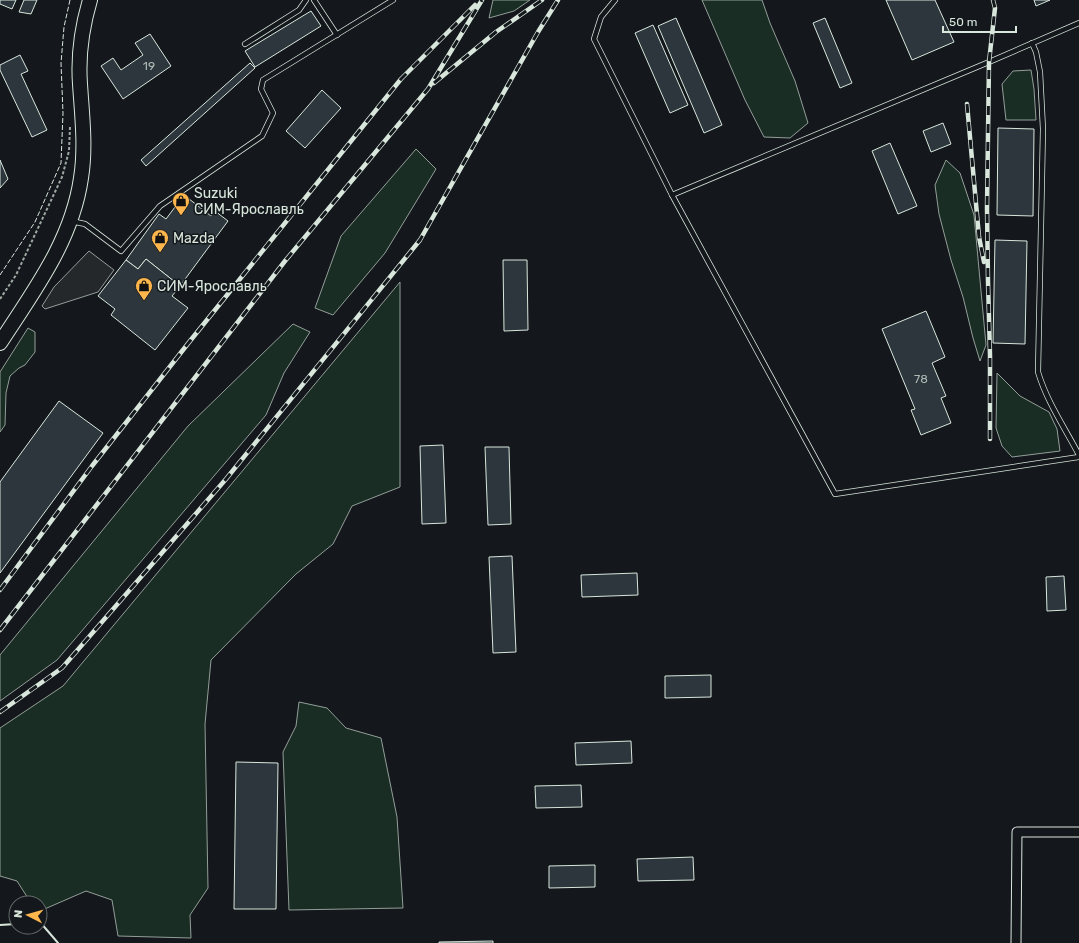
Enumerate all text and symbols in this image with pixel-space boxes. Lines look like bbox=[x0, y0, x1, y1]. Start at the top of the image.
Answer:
scale bar bbox=[943, 8, 1016, 34]
text: 50 m bbox=[949, 15, 977, 29]
house number: 19 bbox=[143, 59, 155, 73]
place label: Suzuki СИМ-Ярославль bbox=[194, 185, 304, 218]
shop icon: Suzuki СИМ-Ярославль bbox=[171, 191, 191, 216]
shop icon: Mazda bbox=[150, 228, 170, 253]
place label: Mazda bbox=[173, 230, 215, 247]
shop icon: СИМ-Ярославль bbox=[134, 276, 154, 301]
place label: СИМ-Ярославль bbox=[157, 278, 267, 295]
house number: 78 bbox=[914, 372, 928, 386]
north arrow bbox=[8, 895, 48, 935]
text: N bbox=[12, 909, 25, 919]

